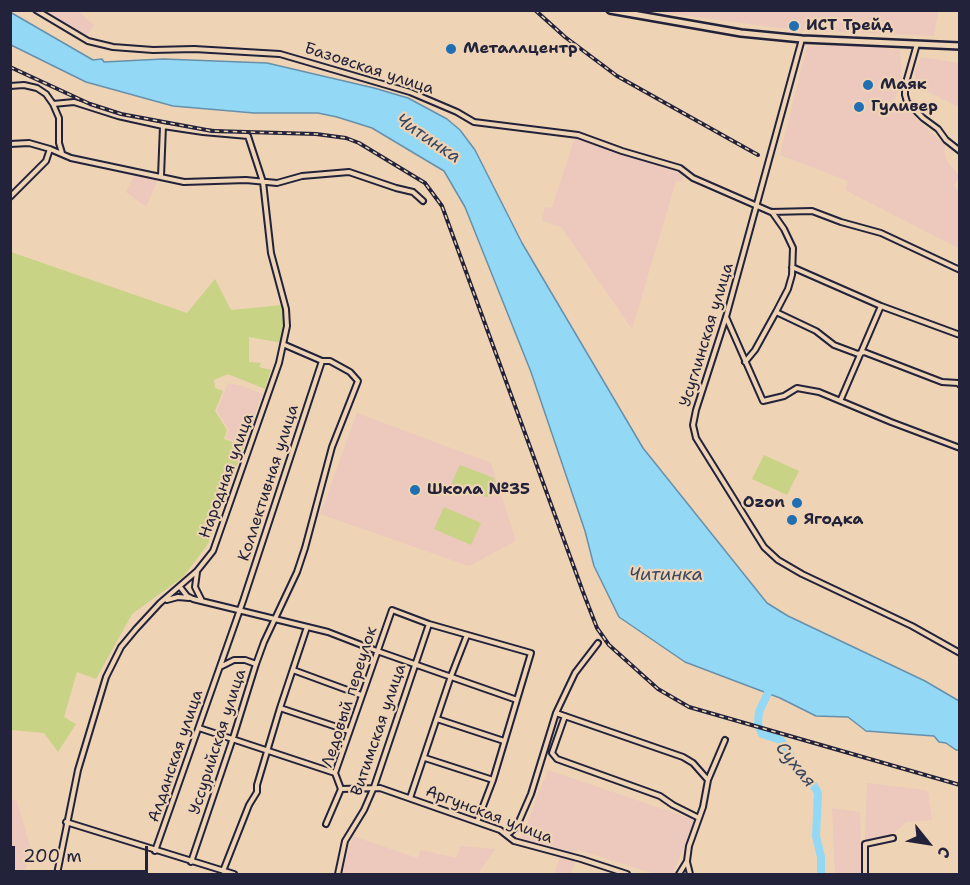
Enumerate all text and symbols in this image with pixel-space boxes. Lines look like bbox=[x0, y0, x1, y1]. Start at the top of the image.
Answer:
place label: ИСТ Трейд bbox=[806, 16, 893, 36]
marker: ИСТ Трейд bbox=[787, 19, 801, 33]
street label: Базовская улица bbox=[302, 39, 436, 99]
place label: Металлцентр bbox=[463, 39, 578, 59]
marker: Металлцентр bbox=[444, 42, 458, 56]
place label: Маяк bbox=[880, 75, 927, 95]
marker: Маяк bbox=[861, 78, 875, 92]
place label: Гуливер bbox=[871, 97, 938, 117]
marker: Гуливер bbox=[852, 100, 866, 114]
water label: Читинка bbox=[391, 109, 465, 169]
street label: Усуглинская улица bbox=[676, 261, 738, 409]
street label: Коллективная улица bbox=[235, 402, 303, 564]
street label: Народная улица bbox=[196, 411, 258, 541]
place label: Школа №35 bbox=[427, 480, 530, 500]
marker: Школа №35 bbox=[408, 483, 422, 497]
place label: Ozon bbox=[743, 493, 785, 513]
marker: Ozon bbox=[790, 496, 804, 510]
place label: Ягодка bbox=[804, 510, 864, 530]
marker: Ягодка bbox=[785, 513, 799, 527]
water label: Читинка bbox=[629, 564, 703, 586]
street label: Ледовый переулок bbox=[318, 624, 382, 770]
street label: Витимская улица bbox=[347, 661, 411, 799]
street label: Уссурийская улица bbox=[185, 667, 251, 817]
street label: Алданская улица bbox=[144, 687, 208, 825]
water label: Сухая bbox=[770, 738, 820, 792]
street label: Аргунская улица bbox=[423, 782, 555, 848]
north arrow bbox=[898, 813, 958, 873]
scale bar bbox=[15, 834, 152, 872]
text: С bbox=[932, 843, 956, 862]
text: 200 m bbox=[23, 844, 82, 868]

